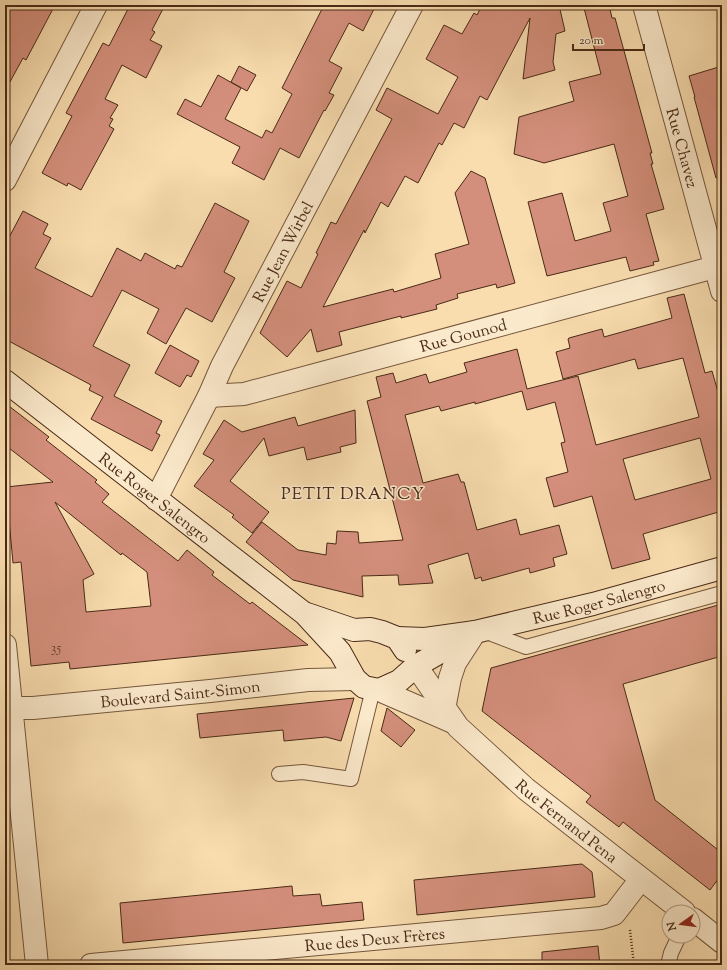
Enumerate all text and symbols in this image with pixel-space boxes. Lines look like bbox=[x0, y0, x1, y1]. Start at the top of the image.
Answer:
scale bar bbox=[573, 26, 644, 52]
text: 20 m bbox=[579, 32, 604, 50]
street label: Rue Chavez bbox=[659, 106, 702, 191]
street label: Rue Jean Wirbel bbox=[248, 198, 321, 307]
street label: Rue Gounod bbox=[418, 315, 510, 360]
street label: Rue Roger Salengro bbox=[93, 449, 215, 551]
district label: PETIT DRANCY bbox=[281, 483, 425, 507]
street label: Rue Roger Salengro bbox=[531, 575, 669, 632]
house number: 35 bbox=[51, 639, 61, 659]
street label: Boulevard Saint-Simon bbox=[99, 676, 262, 715]
street label: Rue Fernand Pena bbox=[509, 775, 622, 871]
north arrow bbox=[661, 904, 701, 944]
text: N bbox=[663, 920, 681, 933]
street label: Rue des Deux Frères bbox=[304, 923, 446, 959]

